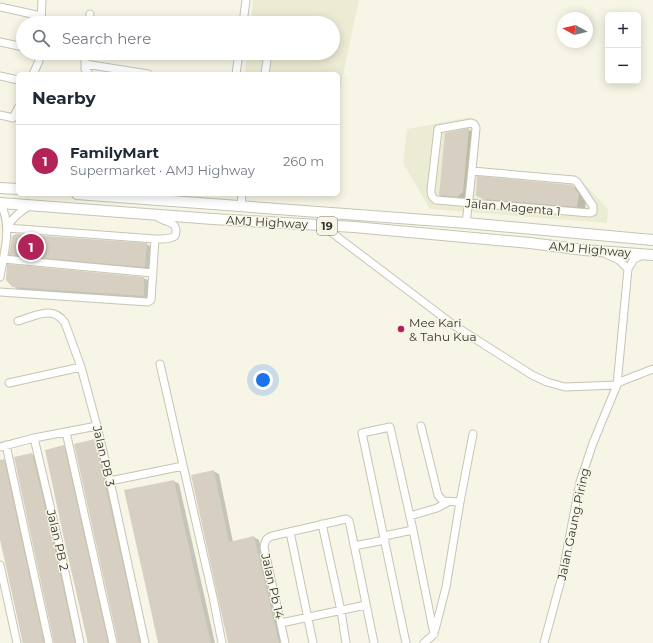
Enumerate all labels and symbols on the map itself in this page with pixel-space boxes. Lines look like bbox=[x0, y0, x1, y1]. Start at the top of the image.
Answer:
north arrow bbox=[557, 12, 593, 48]
street label: Jalan Magenta 1 bbox=[464, 195, 561, 219]
street label: AMJ Highway bbox=[226, 212, 309, 232]
road number: 19 bbox=[317, 217, 337, 235]
pin: 1 bbox=[18, 232, 44, 262]
street label: AMJ Highway bbox=[548, 238, 632, 260]
place label: Mee Kari & Tahu Kua bbox=[409, 315, 477, 344]
marker: Mee Kari & Tahu Kua bbox=[396, 324, 406, 334]
your location bbox=[253, 370, 273, 390]
street label: Jalan PB 3 bbox=[89, 423, 118, 488]
street label: Jalan Gaung Piring bbox=[554, 466, 592, 583]
street label: Jalan PB 2 bbox=[43, 507, 72, 572]
street label: Jalan Pb 14 bbox=[258, 551, 288, 620]

